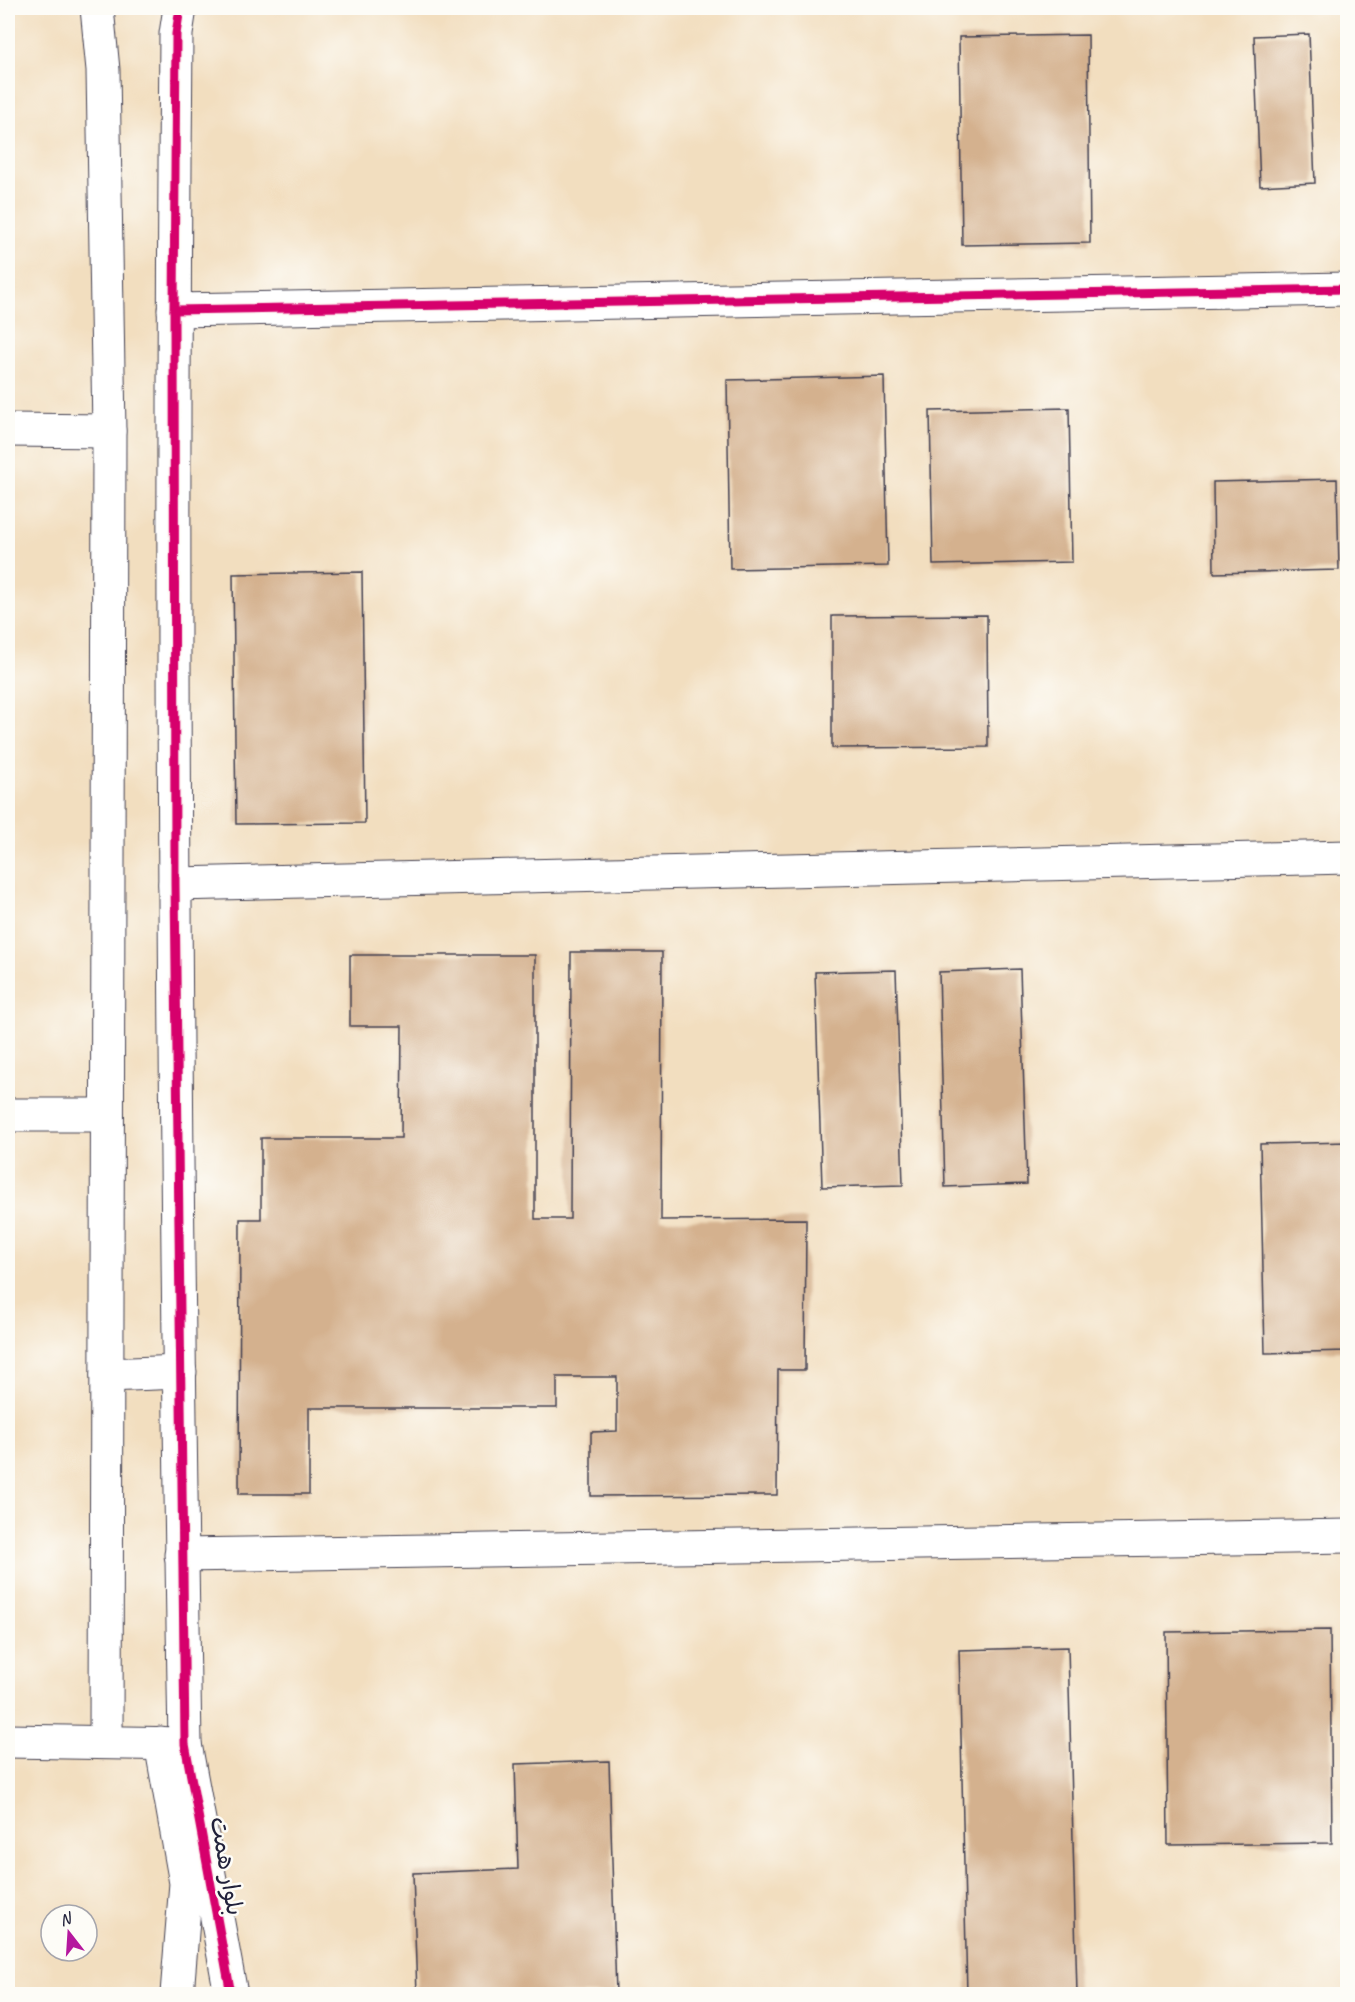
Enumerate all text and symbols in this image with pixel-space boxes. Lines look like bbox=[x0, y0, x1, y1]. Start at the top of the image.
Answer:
street label: بلوار همت bbox=[204, 1814, 250, 1918]
north arrow bbox=[39, 1903, 99, 1963]
text: N bbox=[57, 1908, 76, 1931]

